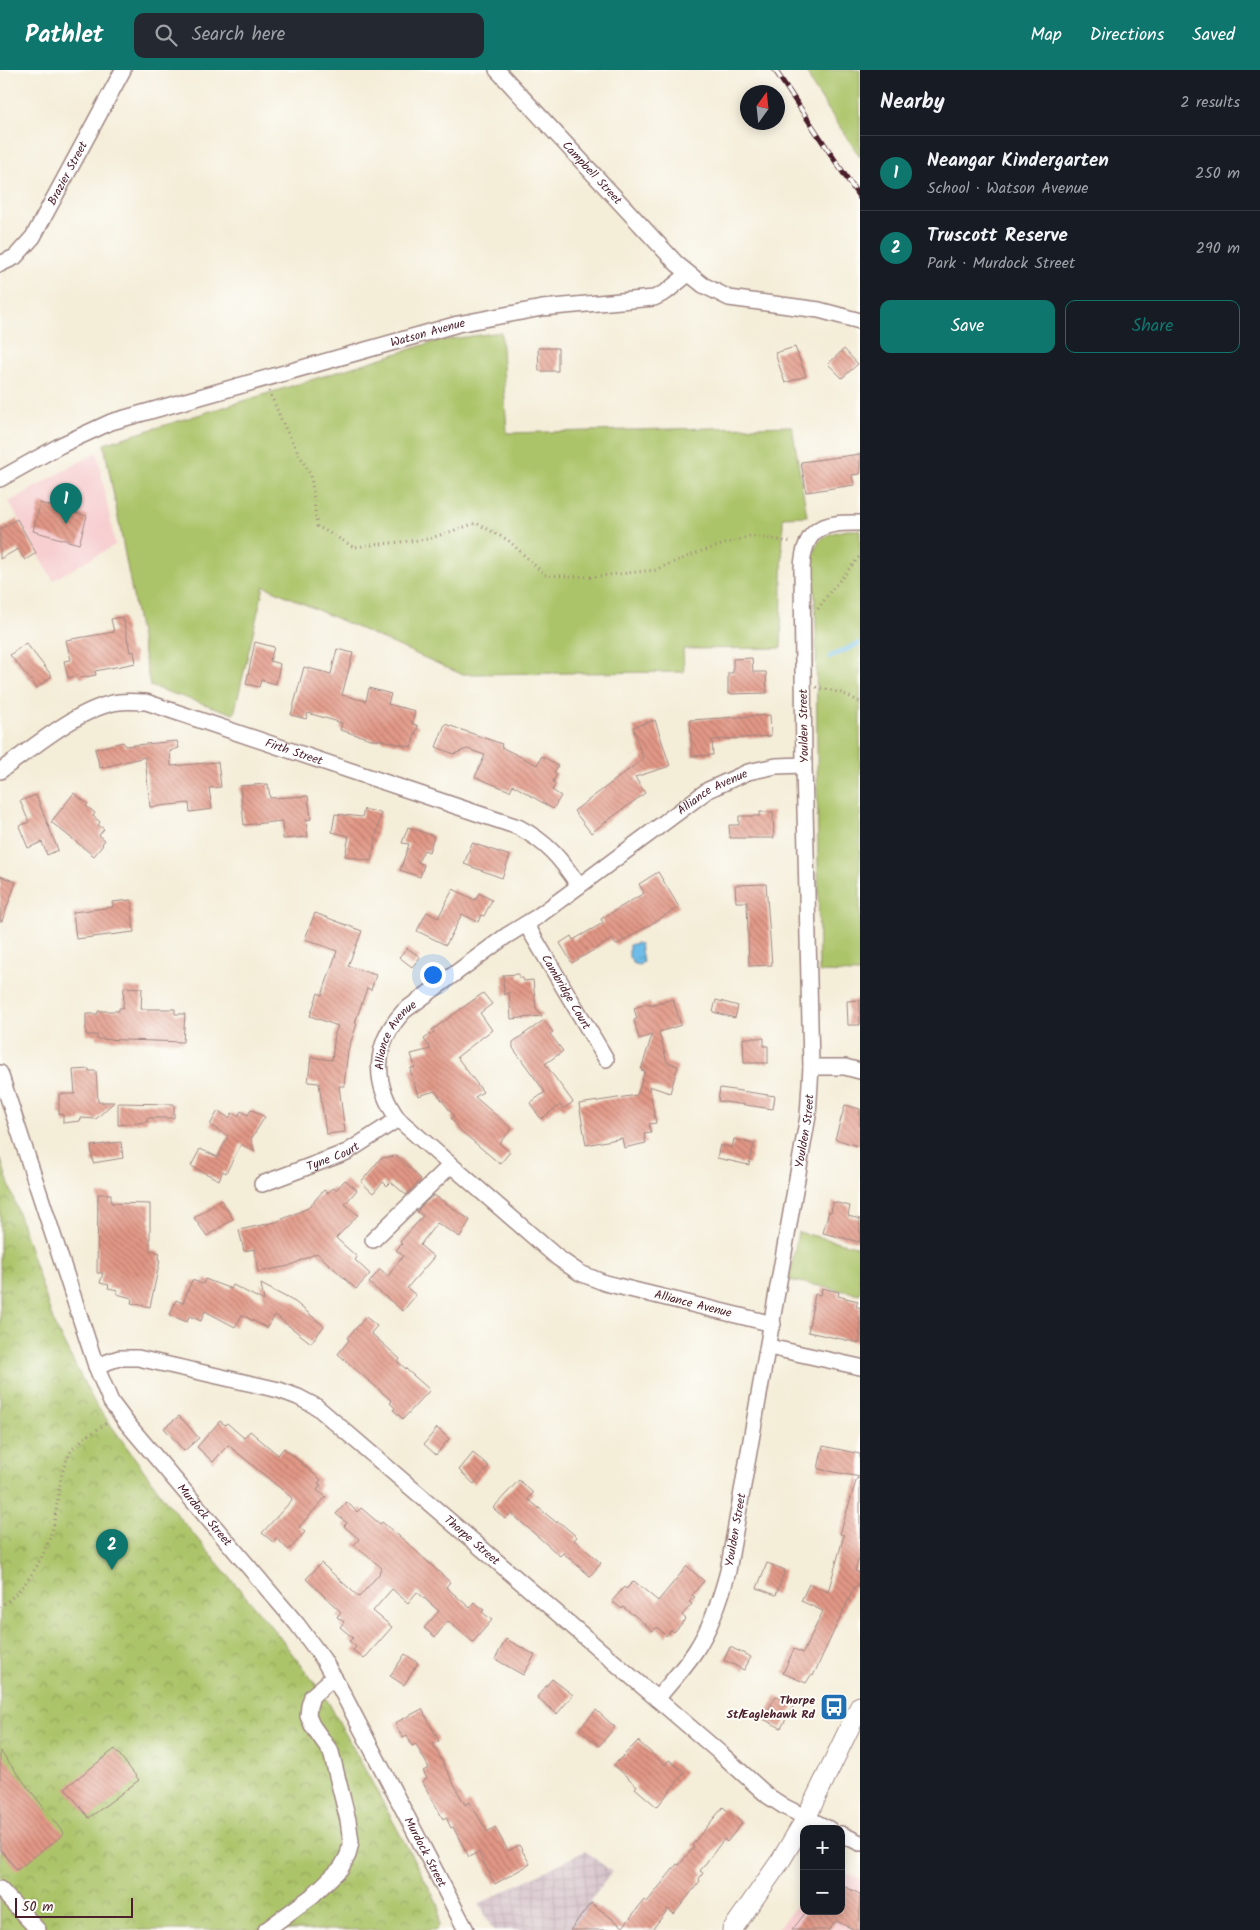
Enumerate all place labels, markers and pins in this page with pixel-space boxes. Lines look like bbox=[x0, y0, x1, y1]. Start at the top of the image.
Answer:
pin: 1 bbox=[50, 483, 82, 524]
pin: 2 bbox=[96, 1529, 128, 1570]
place label: Thorpe St/Eaglehawk Rd bbox=[726, 1691, 816, 1724]
bus stop icon: Thorpe St/Eaglehawk Rd bbox=[819, 1692, 849, 1722]

